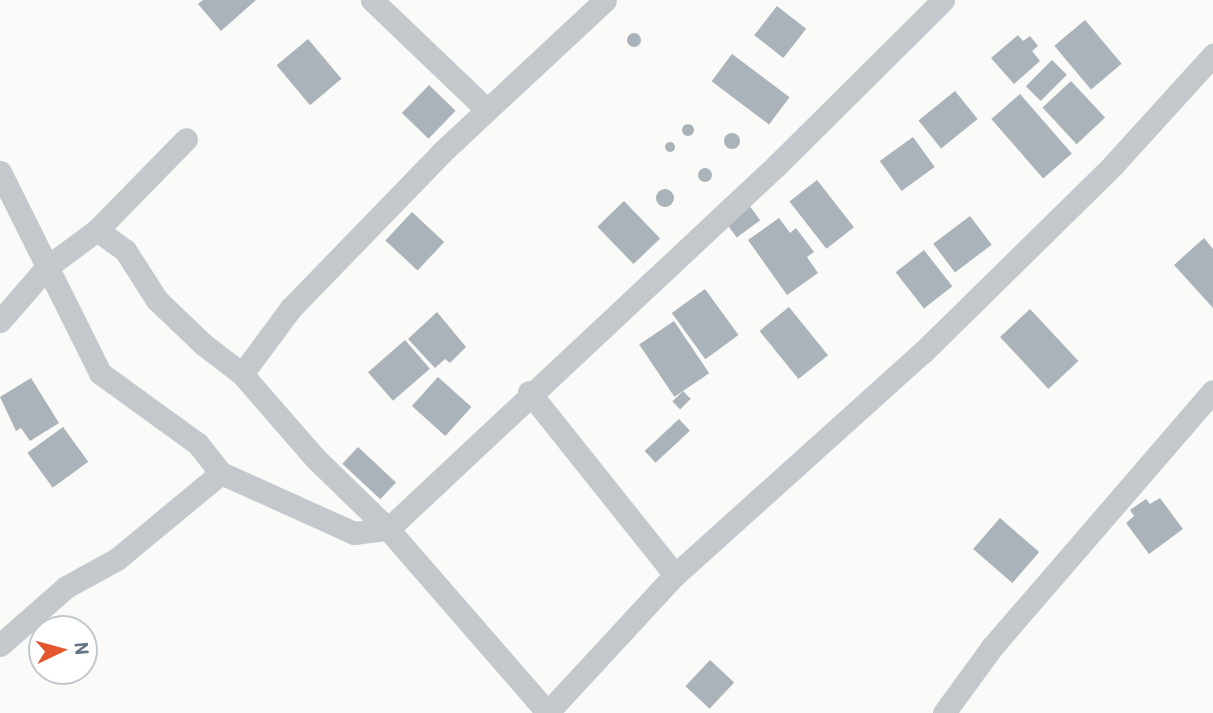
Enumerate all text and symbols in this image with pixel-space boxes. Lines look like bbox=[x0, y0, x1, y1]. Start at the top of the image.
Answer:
north arrow bbox=[28, 615, 98, 685]
text: N bbox=[70, 641, 94, 656]

